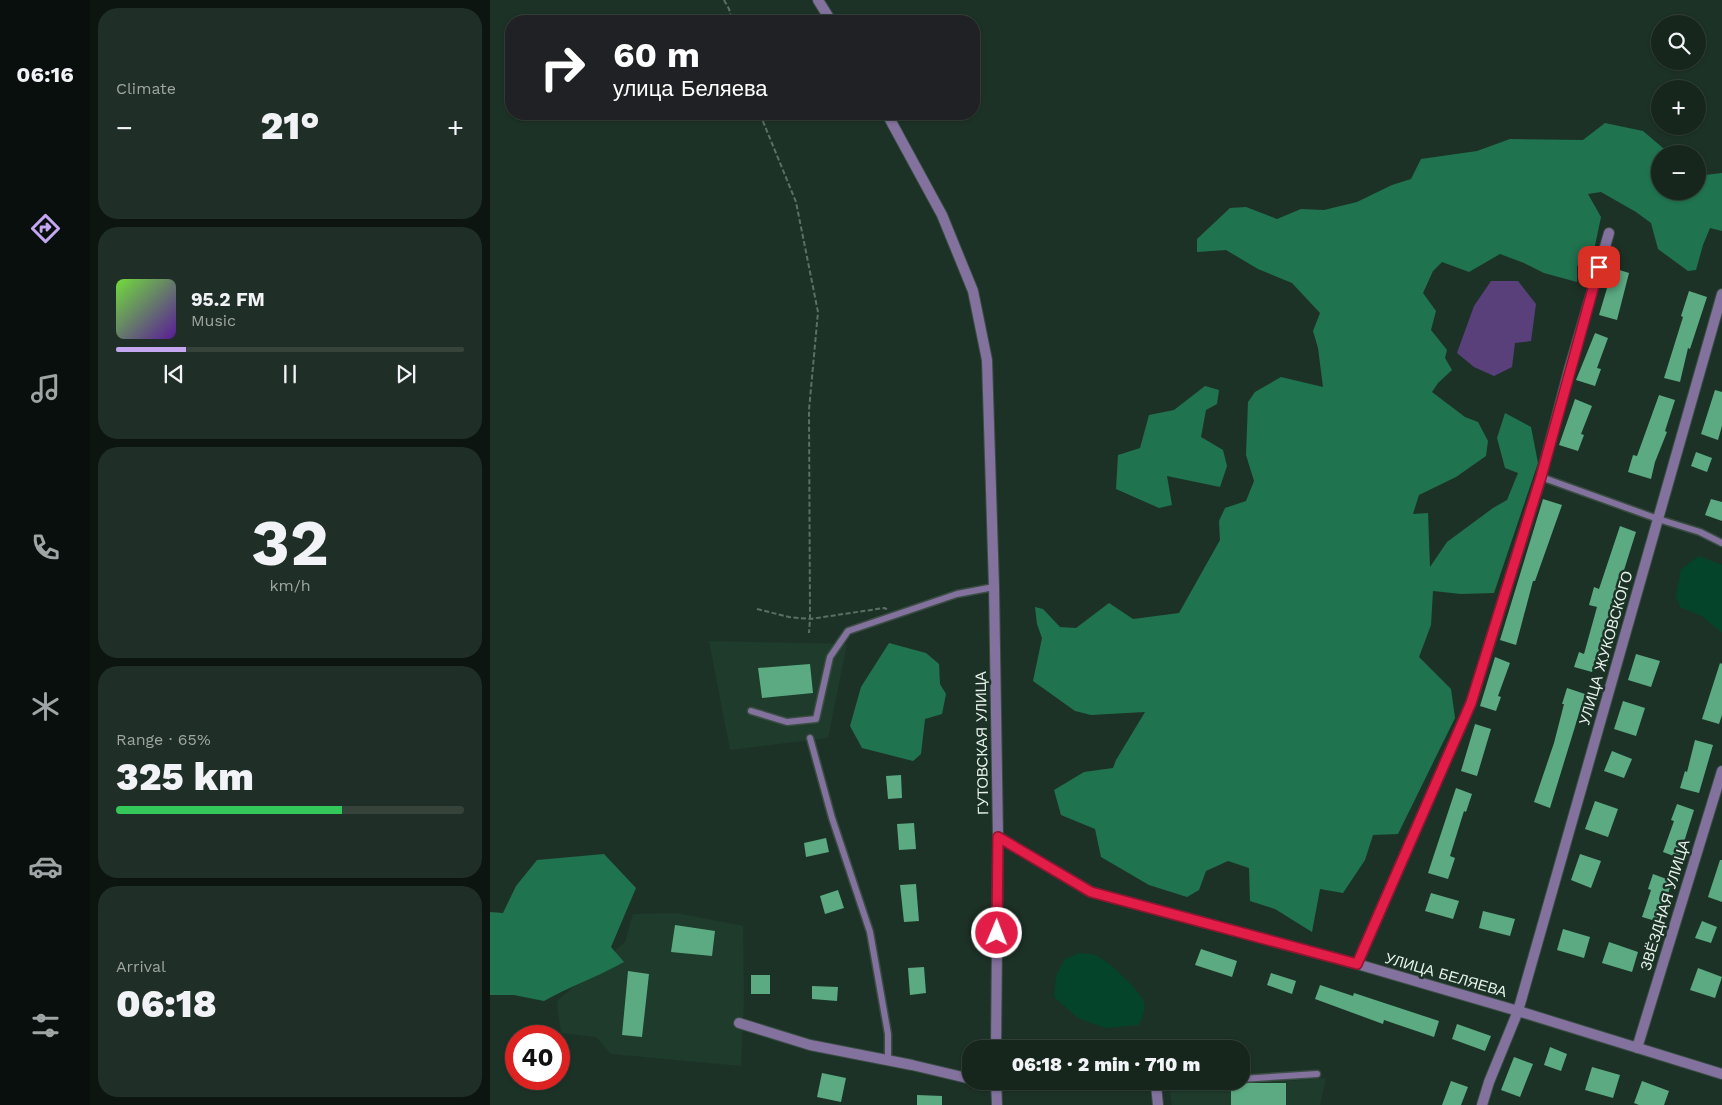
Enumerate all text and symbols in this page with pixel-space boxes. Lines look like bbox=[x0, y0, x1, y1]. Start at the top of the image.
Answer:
map controls bbox=[1651, 15, 1706, 200]
button: search bbox=[1651, 15, 1706, 70]
text: 60 m bbox=[613, 34, 700, 76]
icon: right bbox=[530, 35, 595, 100]
text: 06:16 bbox=[16, 62, 74, 87]
text: улица Беляева bbox=[613, 76, 768, 101]
text: Climate bbox=[116, 79, 176, 98]
button: + bbox=[1651, 80, 1706, 135]
text: 21° bbox=[260, 104, 320, 148]
text: − bbox=[116, 111, 133, 144]
text: + bbox=[447, 111, 464, 144]
button: − bbox=[1651, 145, 1706, 200]
icon: directions bbox=[28, 211, 63, 246]
pin bbox=[1578, 246, 1620, 288]
icon: arrive bbox=[1585, 253, 1613, 281]
text: 95.2 FM bbox=[191, 288, 265, 311]
text: Music bbox=[191, 311, 236, 330]
icon: previous bbox=[160, 360, 188, 388]
icon: pause bbox=[276, 360, 304, 388]
icon: next bbox=[392, 360, 420, 388]
icon: music bbox=[28, 371, 63, 406]
text: 32 bbox=[251, 505, 329, 581]
icon: phone bbox=[28, 530, 63, 565]
street label: УЛИЦА ЖУКОВСКОГО bbox=[1575, 569, 1637, 727]
text: km/h bbox=[269, 576, 311, 595]
street label: ГУТОВСКАЯ УЛИЦА bbox=[972, 671, 992, 815]
icon: climate bbox=[28, 689, 63, 724]
text: Range · 65% bbox=[116, 730, 211, 749]
text: 325 km bbox=[116, 755, 254, 799]
street label: ЗВЁЗДНАЯ УЛИЦА bbox=[1637, 837, 1693, 973]
icon: car bbox=[28, 849, 63, 884]
position arrow bbox=[970, 906, 1022, 958]
street label: УЛИЦА БЕЛЯЕВА bbox=[1383, 949, 1509, 1001]
text: Arrival bbox=[116, 957, 166, 976]
text: 06:18 bbox=[116, 982, 217, 1026]
icon: filters bbox=[28, 1008, 63, 1043]
speed limit sign: 40 bbox=[505, 1025, 570, 1090]
text: 06:18 · 2 min · 710 m bbox=[1012, 1053, 1200, 1076]

